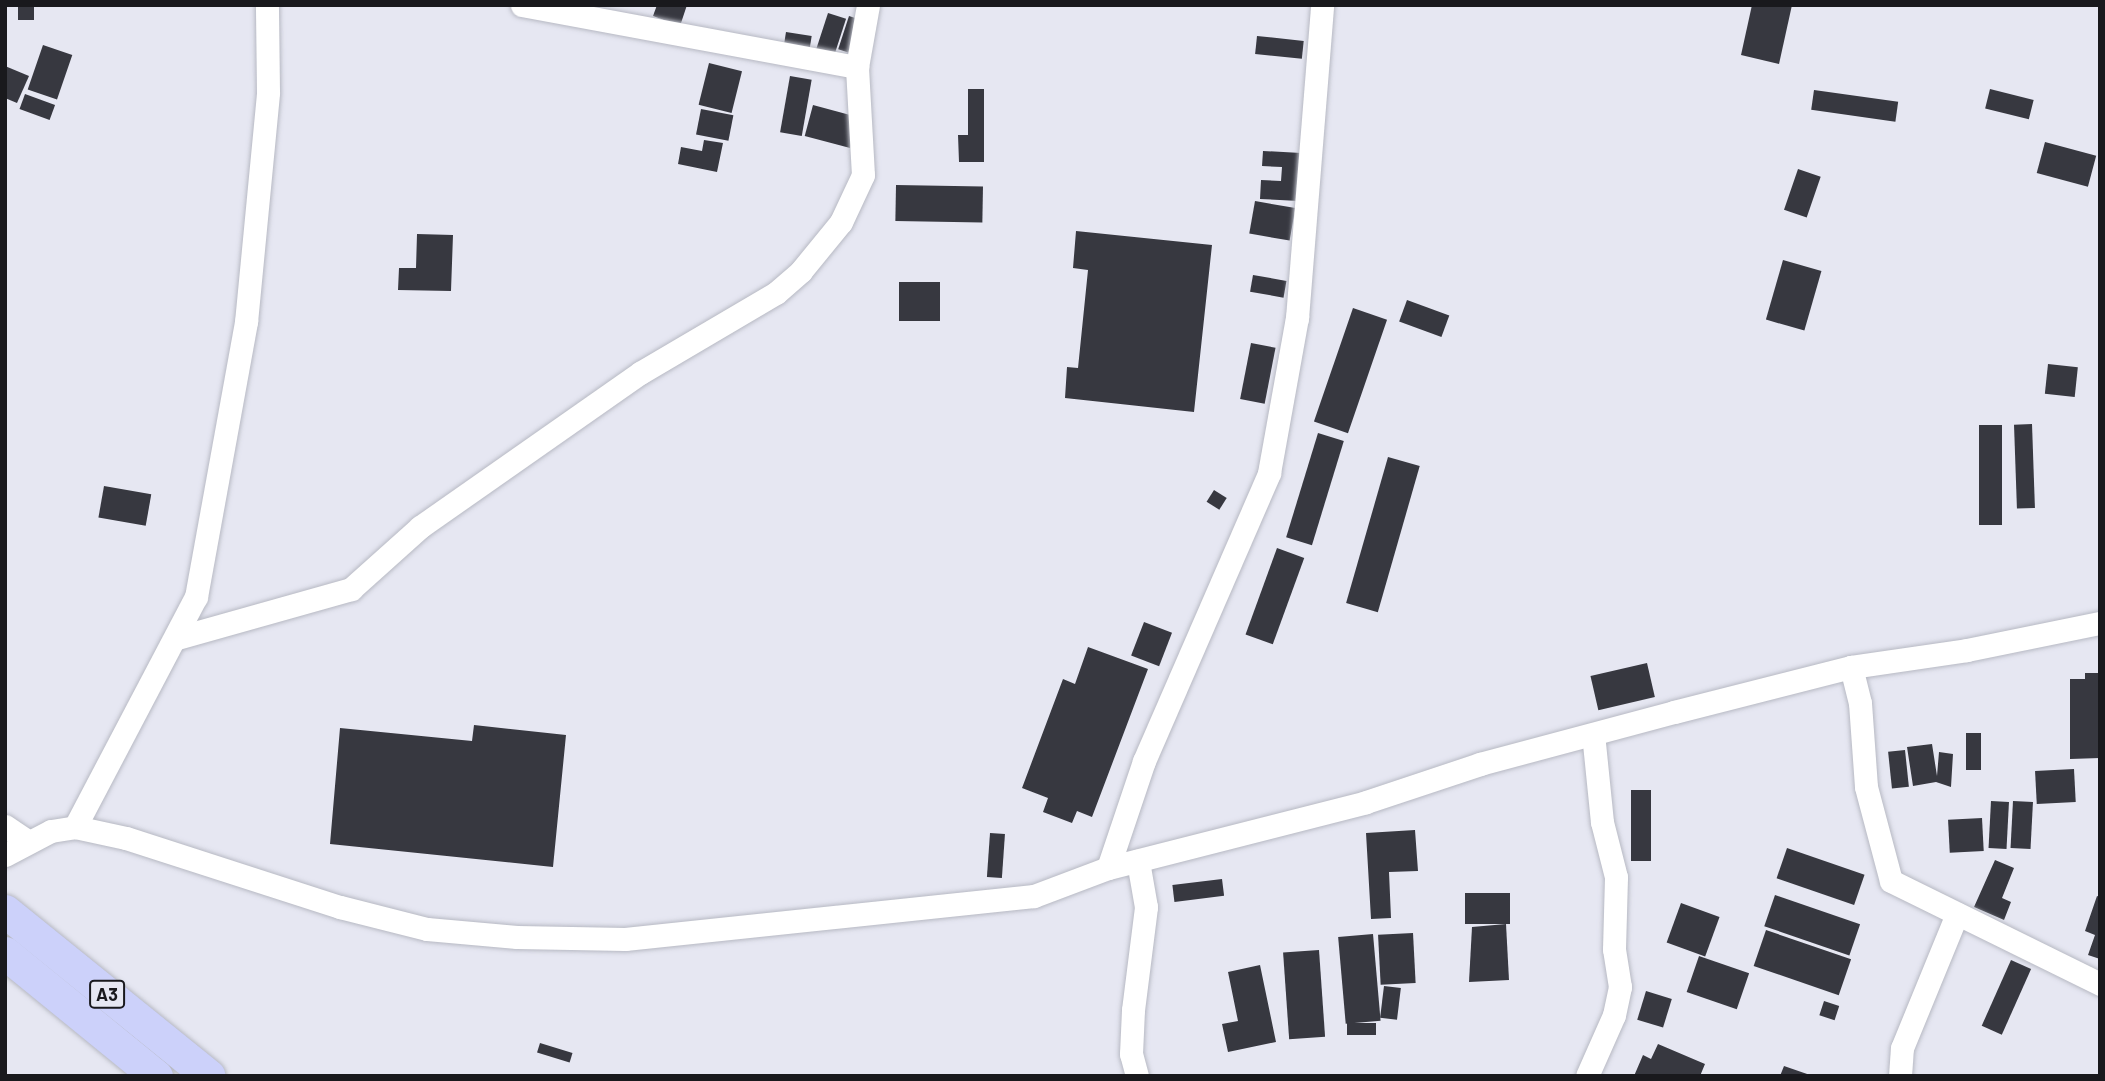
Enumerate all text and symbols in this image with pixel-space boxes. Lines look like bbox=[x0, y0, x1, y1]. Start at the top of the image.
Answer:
road number: A3 bbox=[88, 979, 126, 1009]

